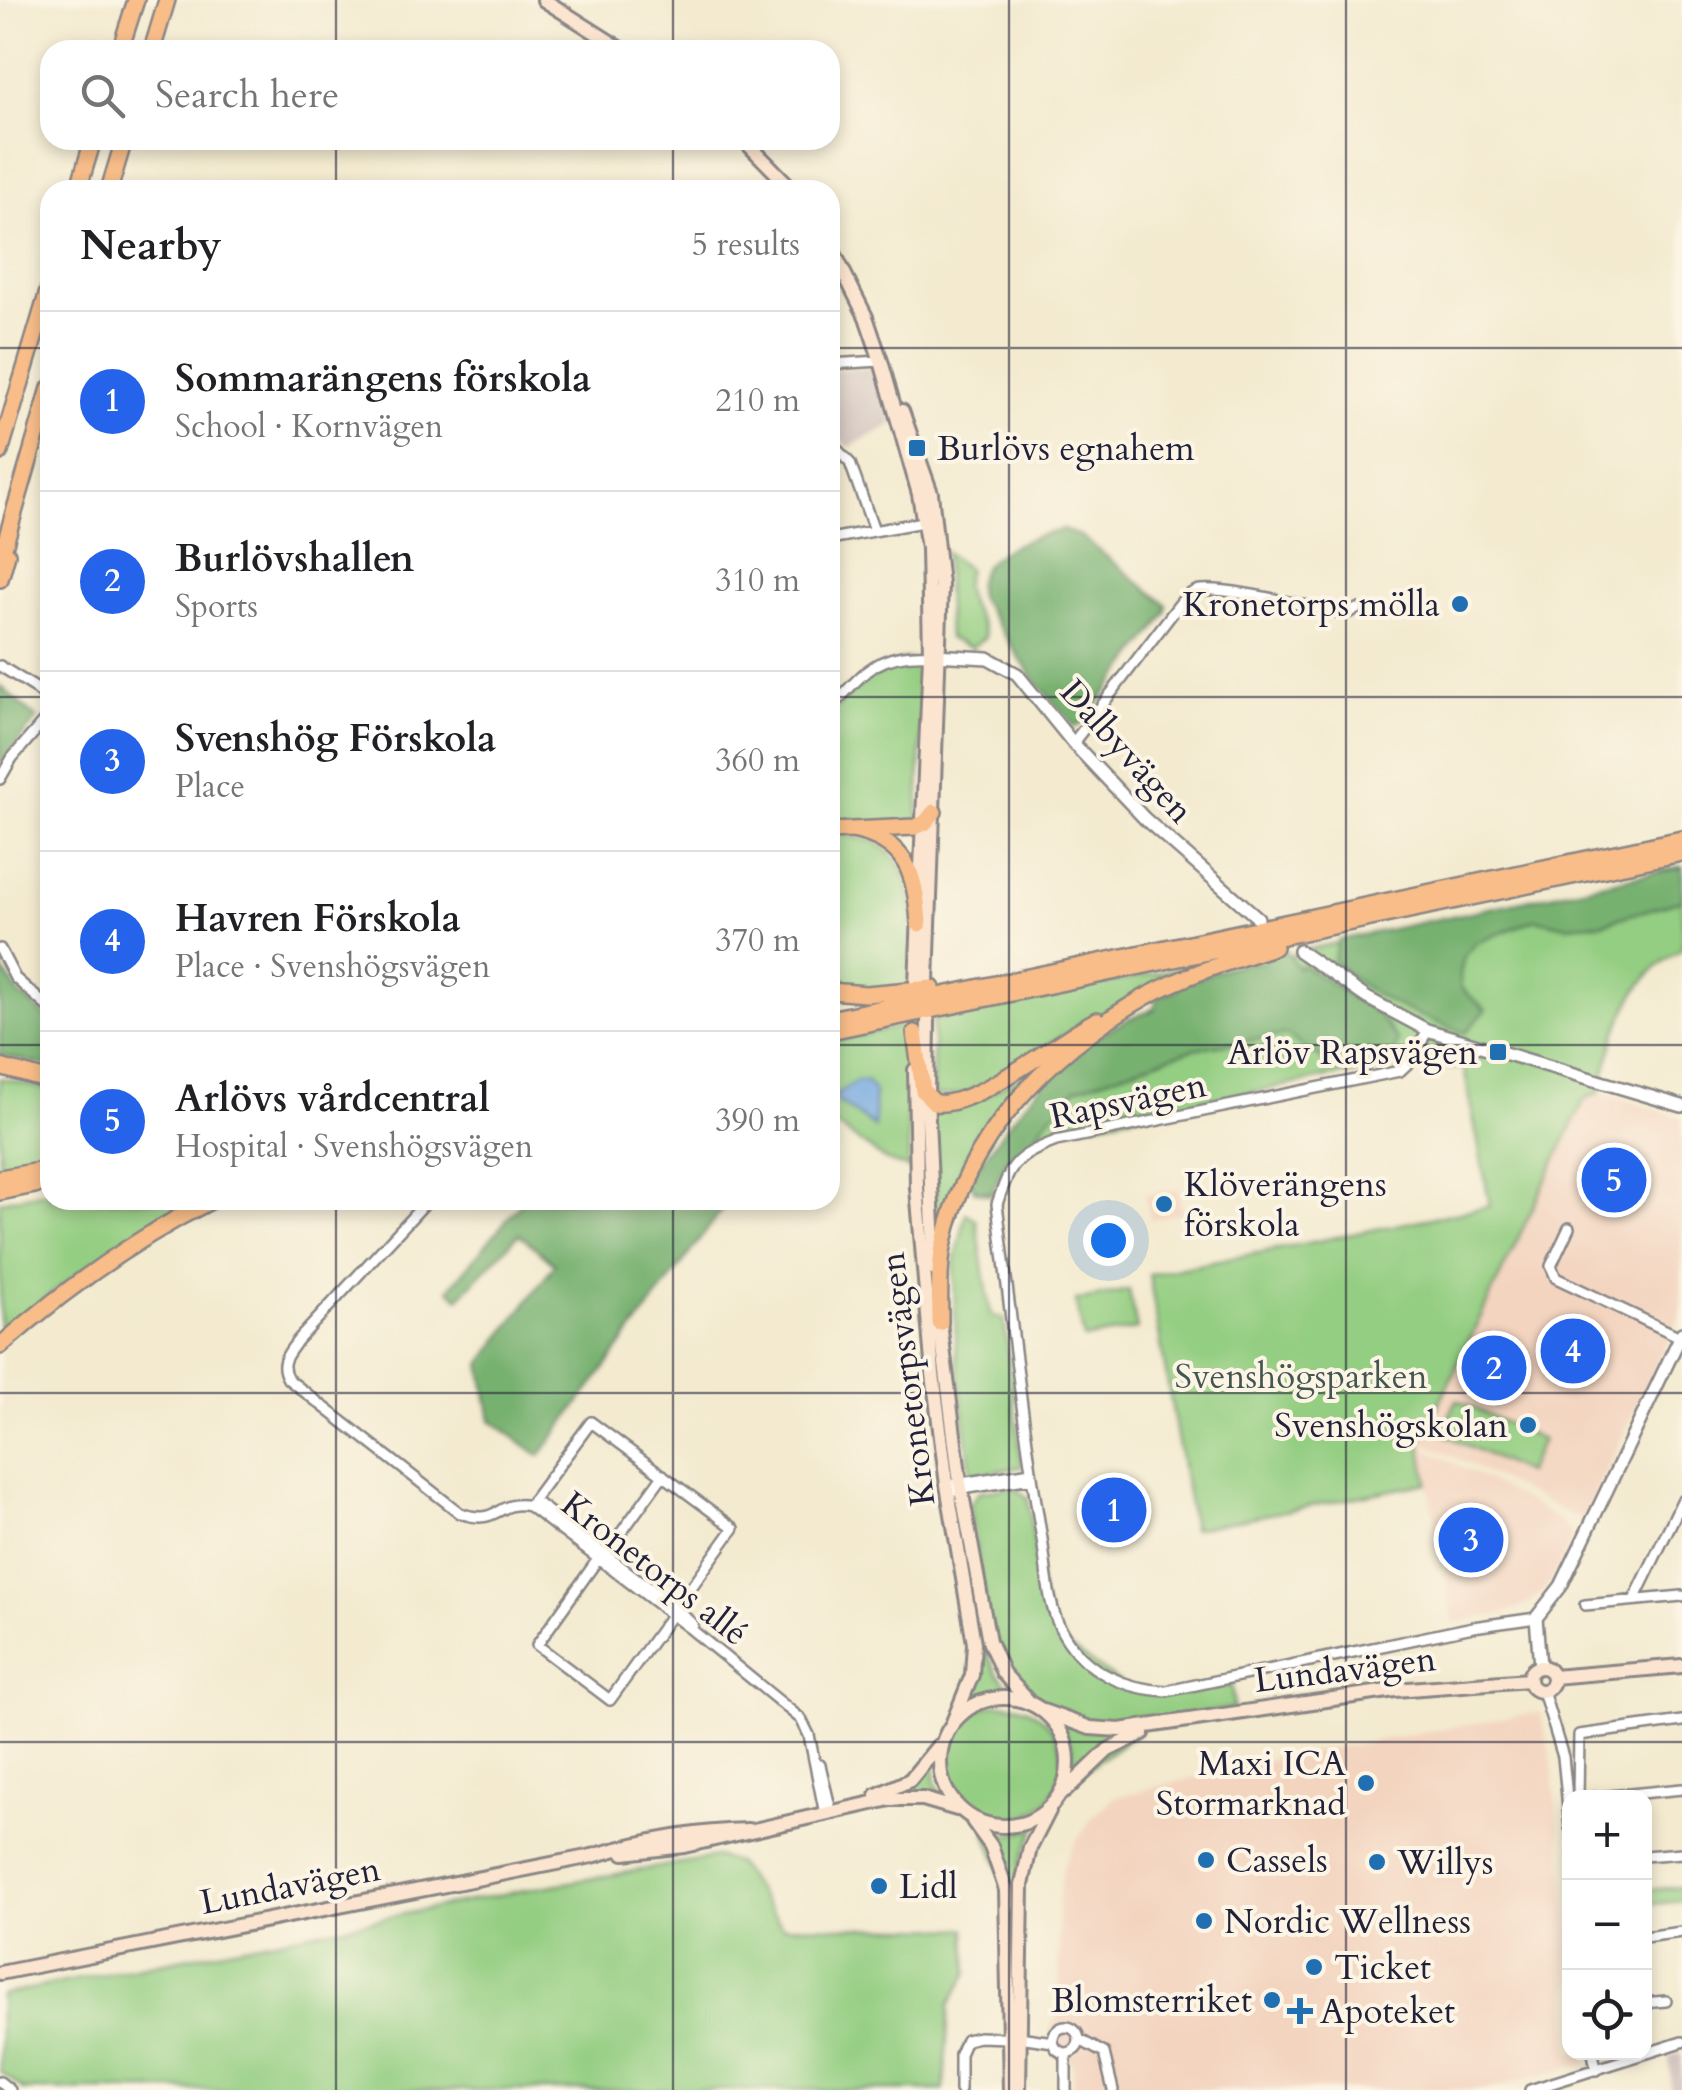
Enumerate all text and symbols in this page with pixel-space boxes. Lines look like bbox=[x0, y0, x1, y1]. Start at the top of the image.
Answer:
search box bbox=[40, 40, 840, 150]
icon: search bbox=[75, 68, 130, 123]
text: Search here bbox=[155, 69, 339, 121]
text: Nearby bbox=[80, 217, 222, 274]
text: 5 results bbox=[692, 223, 800, 267]
text: Sommarängens förskola bbox=[175, 353, 591, 405]
text: 1 bbox=[104, 379, 121, 423]
text: 210 m bbox=[715, 379, 800, 423]
text: School · Kornvägen bbox=[175, 405, 443, 449]
place label: Burlövs egnahem bbox=[937, 425, 1195, 473]
marker: Burlövs egnahem bbox=[906, 437, 928, 459]
text: Burlövshallen bbox=[175, 533, 414, 585]
text: 2 bbox=[104, 559, 121, 603]
text: 310 m bbox=[715, 559, 800, 603]
place label: Kronetorps mölla bbox=[1183, 581, 1440, 629]
text: Sports bbox=[175, 585, 258, 629]
marker: Kronetorps mölla bbox=[1449, 593, 1471, 615]
street label: Dalbyvägen bbox=[1049, 669, 1204, 834]
text: Svenshög Förskola bbox=[175, 713, 496, 765]
text: 3 bbox=[104, 739, 121, 783]
text: 360 m bbox=[715, 739, 800, 783]
text: Place bbox=[175, 765, 245, 809]
text: Havren Förskola bbox=[175, 893, 461, 945]
text: 4 bbox=[104, 919, 121, 963]
text: 370 m bbox=[715, 919, 800, 963]
text: Place · Svenshögsvägen bbox=[175, 945, 490, 989]
place label: Arlöv Rapsvägen bbox=[1227, 1029, 1478, 1077]
marker: Arlöv Rapsvägen bbox=[1487, 1041, 1509, 1063]
street label: Rapsvägen bbox=[1046, 1061, 1211, 1141]
text: Arlövs vårdcentral bbox=[175, 1073, 490, 1125]
text: 5 bbox=[104, 1099, 121, 1143]
text: 390 m bbox=[715, 1099, 800, 1143]
text: Hospital · Svenshögsvägen bbox=[175, 1125, 533, 1169]
pin: 5 bbox=[1582, 1142, 1646, 1218]
place label: Klöverängens förskola bbox=[1184, 1161, 1387, 1249]
marker: Klöverängens förskola bbox=[1153, 1193, 1175, 1215]
your location bbox=[1083, 1215, 1134, 1266]
street label: Kronetorpsvägen bbox=[869, 1249, 947, 1508]
pin: 4 bbox=[1540, 1314, 1606, 1388]
pin: 2 bbox=[1462, 1330, 1526, 1406]
park label: Svenshögsparken bbox=[1174, 1353, 1428, 1401]
place label: Svenshögskolan bbox=[1274, 1402, 1508, 1450]
marker: Svenshögskolan bbox=[1517, 1414, 1539, 1436]
pin: 1 bbox=[1082, 1472, 1146, 1548]
street label: Kronetorps allé bbox=[551, 1481, 758, 1657]
pin: 3 bbox=[1438, 1502, 1504, 1578]
street label: Lundavägen bbox=[1252, 1635, 1439, 1705]
place label: Maxi ICA Stormarknad bbox=[1156, 1740, 1346, 1828]
marker: Maxi ICA Stormarknad bbox=[1355, 1772, 1377, 1794]
map controls bbox=[1562, 1790, 1652, 2060]
button: + bbox=[1562, 1790, 1652, 1880]
place label: Cassels bbox=[1226, 1837, 1328, 1885]
place label: Willys bbox=[1396, 1839, 1494, 1887]
street label: Lundavägen bbox=[196, 1845, 384, 1927]
marker: Cassels bbox=[1195, 1849, 1217, 1871]
marker: Willys bbox=[1366, 1851, 1388, 1873]
place label: Lidl bbox=[899, 1863, 958, 1911]
marker: Lidl bbox=[868, 1875, 890, 1897]
button: − bbox=[1562, 1880, 1652, 1970]
place label: Nordic Wellness bbox=[1224, 1898, 1471, 1946]
marker: Nordic Wellness bbox=[1193, 1910, 1215, 1932]
place label: Ticket bbox=[1334, 1944, 1431, 1992]
marker: Ticket bbox=[1303, 1956, 1325, 1978]
button: locate bbox=[1562, 1970, 1652, 2060]
place label: Blomsterriket bbox=[1051, 1977, 1252, 2025]
place label: Apoteket bbox=[1320, 1988, 1455, 2036]
marker: Blomsterriket bbox=[1261, 1989, 1283, 2011]
marker: Apoteket bbox=[1289, 2000, 1311, 2022]

